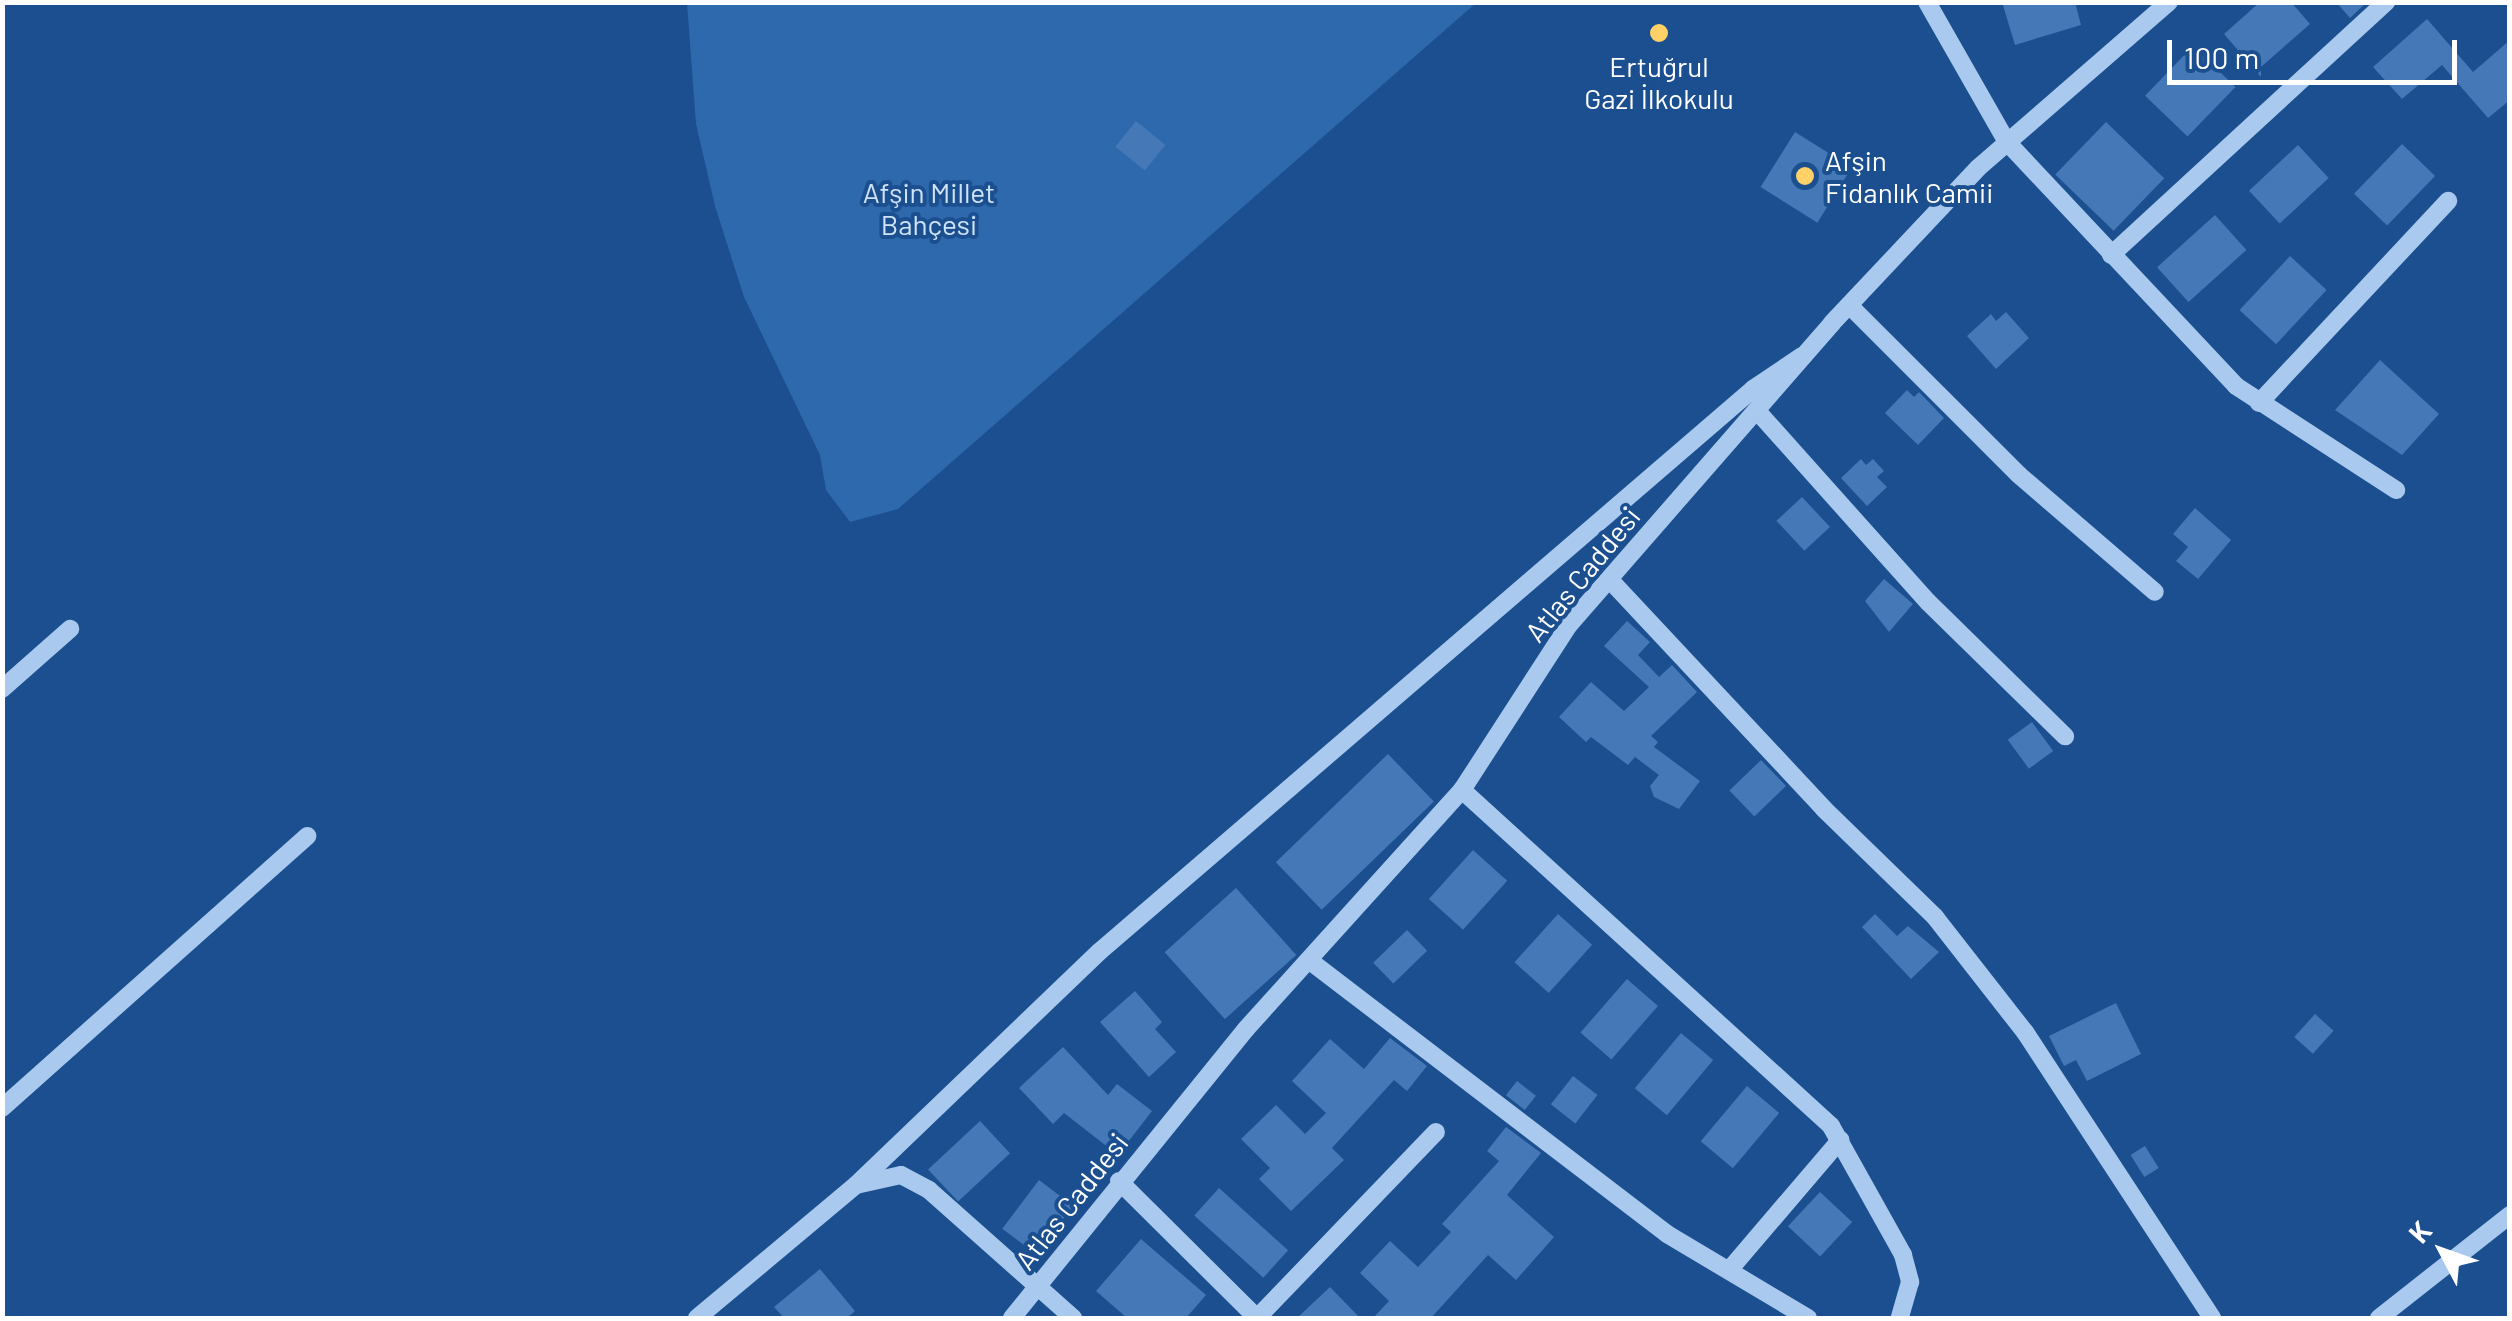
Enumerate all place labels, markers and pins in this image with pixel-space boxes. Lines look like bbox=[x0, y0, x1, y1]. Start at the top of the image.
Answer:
marker: Ertuğrul Gazi İlkokulu bbox=[1648, 22, 1670, 44]
place label: Ertuğrul Gazi İlkokulu bbox=[1584, 49, 1734, 115]
place label: Afşin Fidanlık Camii bbox=[1825, 143, 1993, 209]
marker: Afşin Fidanlık Camii bbox=[1794, 165, 1816, 187]

